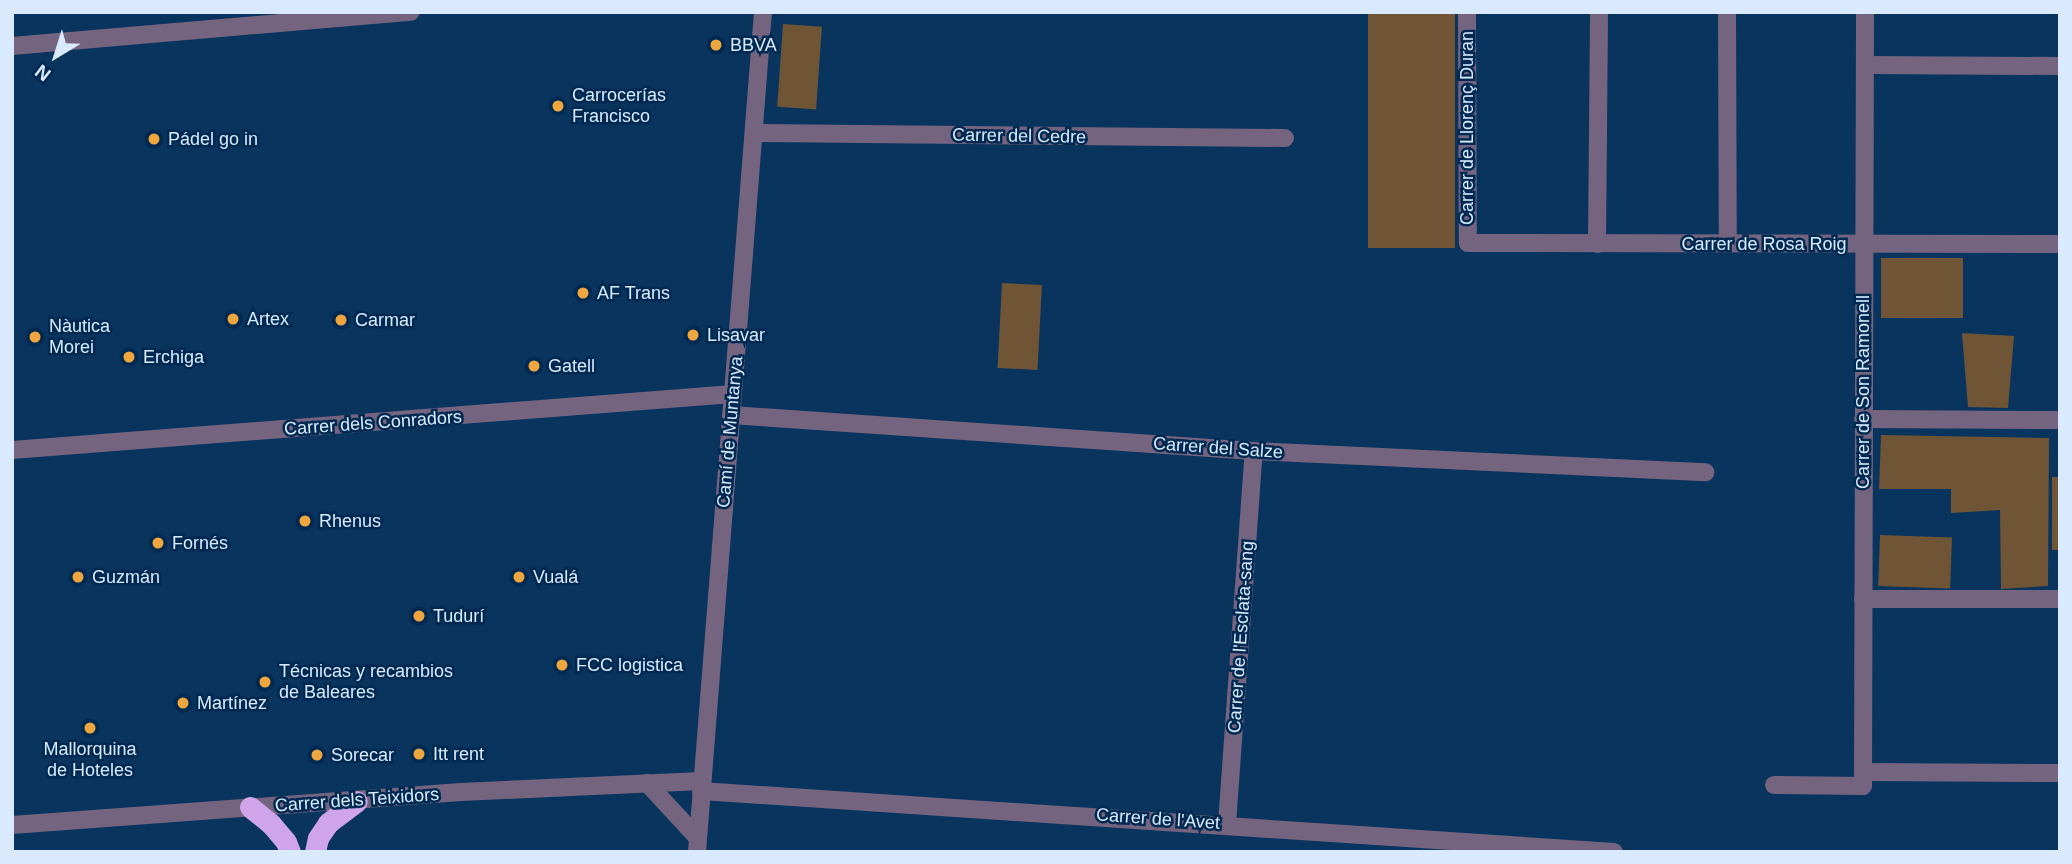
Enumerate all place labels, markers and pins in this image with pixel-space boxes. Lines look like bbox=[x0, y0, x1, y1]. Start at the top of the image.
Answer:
place label: BBVA bbox=[730, 34, 777, 56]
marker: BBVA bbox=[708, 37, 724, 53]
place label: Carrocerías Francisco bbox=[572, 85, 666, 128]
marker: Carrocerías Francisco bbox=[550, 98, 566, 114]
place label: Pádel go in bbox=[168, 128, 258, 150]
marker: Pádel go in bbox=[146, 131, 162, 147]
place label: AF Trans bbox=[597, 282, 670, 304]
marker: AF Trans bbox=[575, 285, 591, 301]
place label: Artex bbox=[247, 308, 289, 330]
place label: Carmar bbox=[355, 309, 415, 331]
marker: Artex bbox=[225, 311, 241, 327]
marker: Carmar bbox=[333, 312, 349, 328]
place label: Nàutica Morei bbox=[49, 316, 110, 358]
place label: Lisavar bbox=[707, 324, 765, 346]
marker: Lisavar bbox=[685, 327, 701, 343]
marker: Nàutica Morei bbox=[27, 329, 43, 345]
place label: Erchiga bbox=[143, 346, 204, 368]
marker: Erchiga bbox=[121, 349, 137, 365]
place label: Gatell bbox=[548, 355, 595, 377]
marker: Gatell bbox=[526, 358, 542, 374]
place label: Rhenus bbox=[319, 510, 381, 532]
marker: Rhenus bbox=[297, 513, 313, 529]
place label: Fornés bbox=[172, 532, 228, 554]
marker: Fornés bbox=[150, 535, 166, 551]
place label: Guzmán bbox=[92, 566, 160, 588]
place label: Vualá bbox=[533, 566, 578, 588]
marker: Guzmán bbox=[70, 569, 86, 585]
marker: Vualá bbox=[511, 569, 527, 585]
place label: Tudurí bbox=[433, 605, 484, 627]
marker: Tudurí bbox=[411, 608, 427, 624]
place label: FCC logistica bbox=[576, 654, 683, 676]
marker: FCC logistica bbox=[554, 657, 570, 673]
place label: Técnicas y recambios de Baleares bbox=[279, 661, 453, 704]
marker: Técnicas y recambios de Baleares bbox=[257, 674, 273, 690]
place label: Martínez bbox=[197, 692, 267, 714]
marker: Martínez bbox=[175, 695, 191, 711]
marker: Mallorquina de Hoteles bbox=[82, 720, 98, 736]
place label: Mallorquina de Hoteles bbox=[43, 739, 137, 782]
place label: Itt rent bbox=[433, 743, 484, 765]
place label: Sorecar bbox=[331, 744, 394, 766]
marker: Itt rent bbox=[411, 746, 427, 762]
marker: Sorecar bbox=[309, 747, 325, 763]

